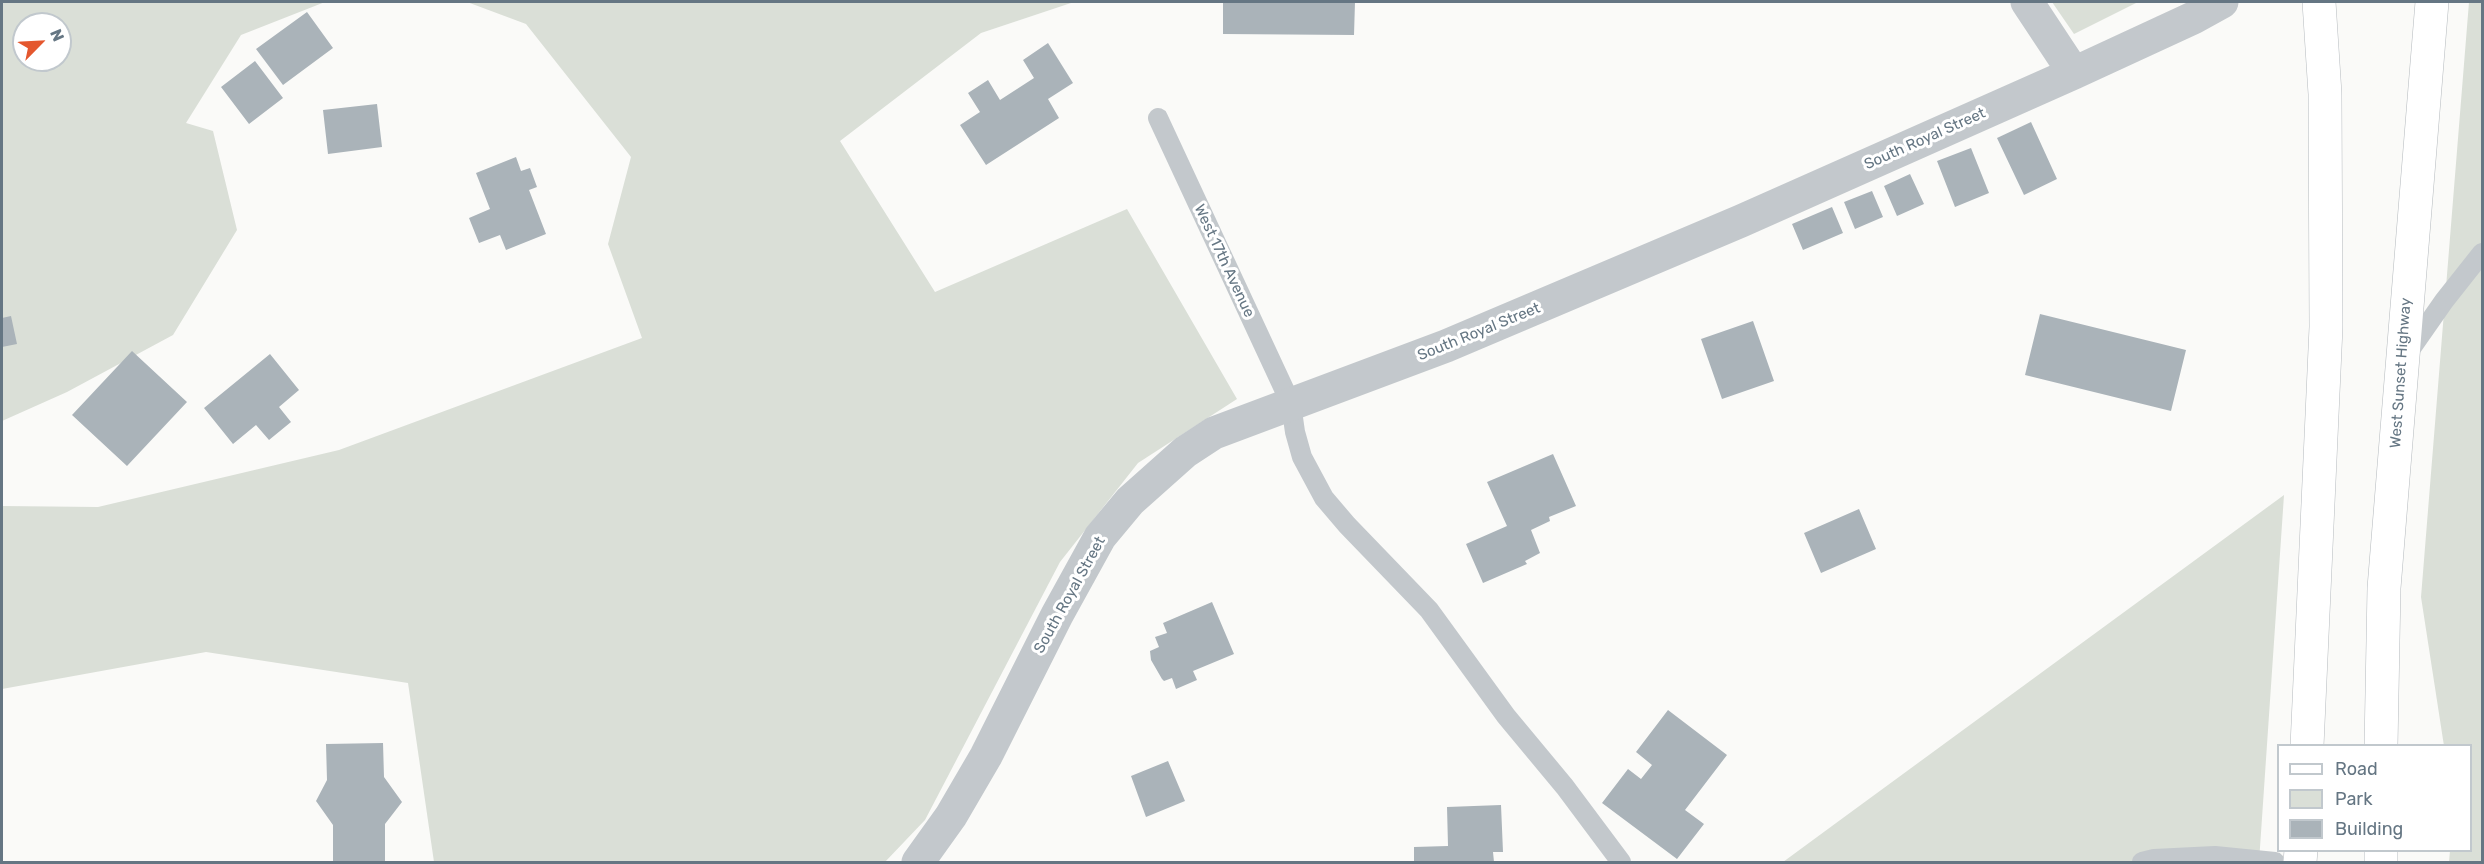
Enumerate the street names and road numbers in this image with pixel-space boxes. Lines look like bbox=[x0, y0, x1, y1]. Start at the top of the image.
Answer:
street label: South Royal Street bbox=[1862, 104, 1988, 174]
street label: West 17th Avenue bbox=[1190, 202, 1258, 320]
street label: West Sunset Highway bbox=[2387, 297, 2415, 449]
street label: South Royal Street bbox=[1415, 299, 1543, 365]
street label: South Royal Street bbox=[1030, 534, 1110, 656]

